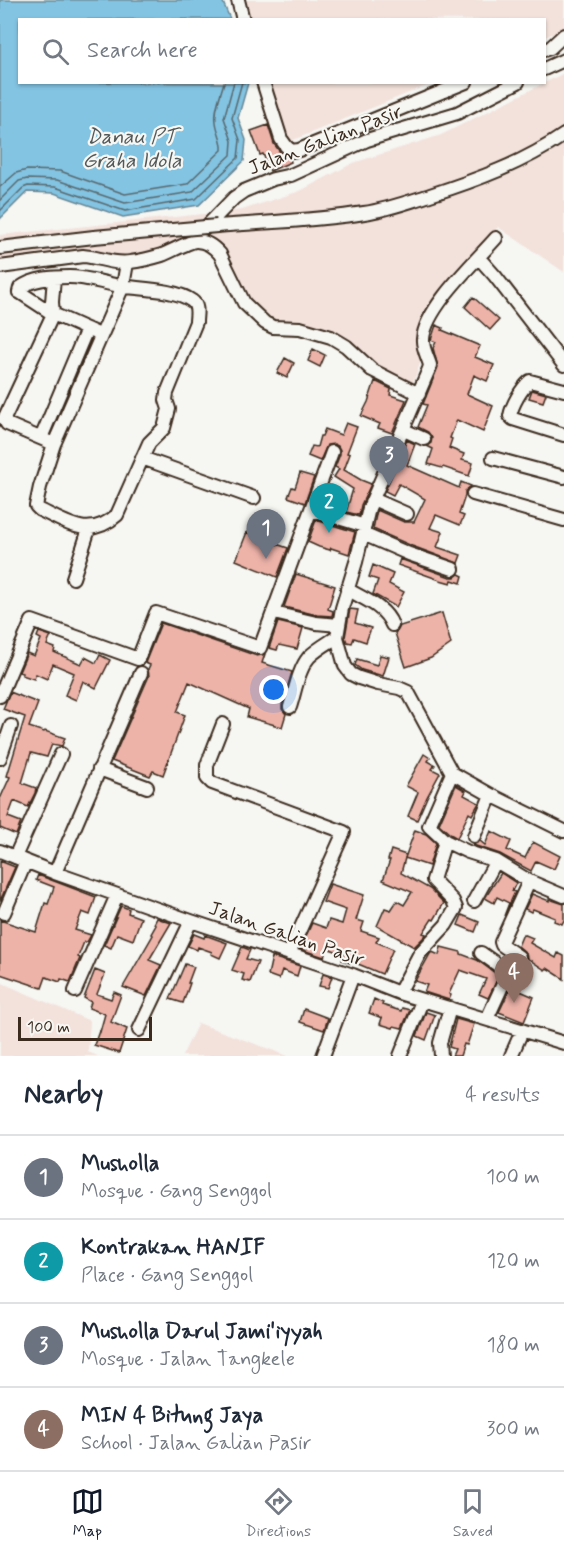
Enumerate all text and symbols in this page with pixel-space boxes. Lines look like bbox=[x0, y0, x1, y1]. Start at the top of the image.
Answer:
search box bbox=[18, 18, 546, 84]
icon: search bbox=[39, 35, 72, 68]
text: Search here bbox=[87, 37, 198, 65]
street label: Jalan Galian Pasir bbox=[245, 99, 407, 182]
water label: Danau PT Graha Idola bbox=[82, 123, 182, 175]
pin: 3 bbox=[370, 436, 408, 486]
pin: 2 bbox=[310, 484, 348, 533]
pin: 1 bbox=[246, 510, 286, 559]
your location bbox=[259, 675, 288, 704]
street label: Jalan Galian Pasir bbox=[205, 895, 368, 974]
pin: 4 bbox=[494, 954, 534, 1003]
scale bar bbox=[18, 1014, 152, 1042]
text: 100 m bbox=[27, 1017, 70, 1038]
text: Nearby bbox=[24, 1078, 103, 1112]
text: 4 results bbox=[465, 1082, 540, 1109]
text: Musholla bbox=[81, 1150, 160, 1178]
text: 1 bbox=[39, 1164, 48, 1191]
text: 100 m bbox=[486, 1164, 540, 1191]
text: Mosque · Gang Senggol bbox=[81, 1178, 272, 1205]
text: Kontrakan HANIF bbox=[81, 1234, 265, 1262]
text: 2 bbox=[39, 1248, 48, 1275]
text: 120 m bbox=[487, 1248, 540, 1275]
text: Place · Gang Senggol bbox=[81, 1262, 253, 1289]
text: Musholla Darul Jami'iyyah bbox=[81, 1318, 323, 1346]
text: 3 bbox=[39, 1332, 48, 1359]
text: 180 m bbox=[487, 1332, 540, 1359]
text: Mosque · Jalan Tangkele bbox=[81, 1346, 295, 1373]
text: MIN 4 Bitung Jaya bbox=[81, 1402, 263, 1430]
text: 4 bbox=[38, 1416, 49, 1443]
text: 300 m bbox=[486, 1416, 540, 1443]
text: School · Jalan Galian Pasir bbox=[81, 1430, 311, 1457]
tab: Map bbox=[71, 1485, 104, 1542]
tab: Directions bbox=[245, 1485, 311, 1542]
tab: Saved bbox=[453, 1485, 493, 1542]

